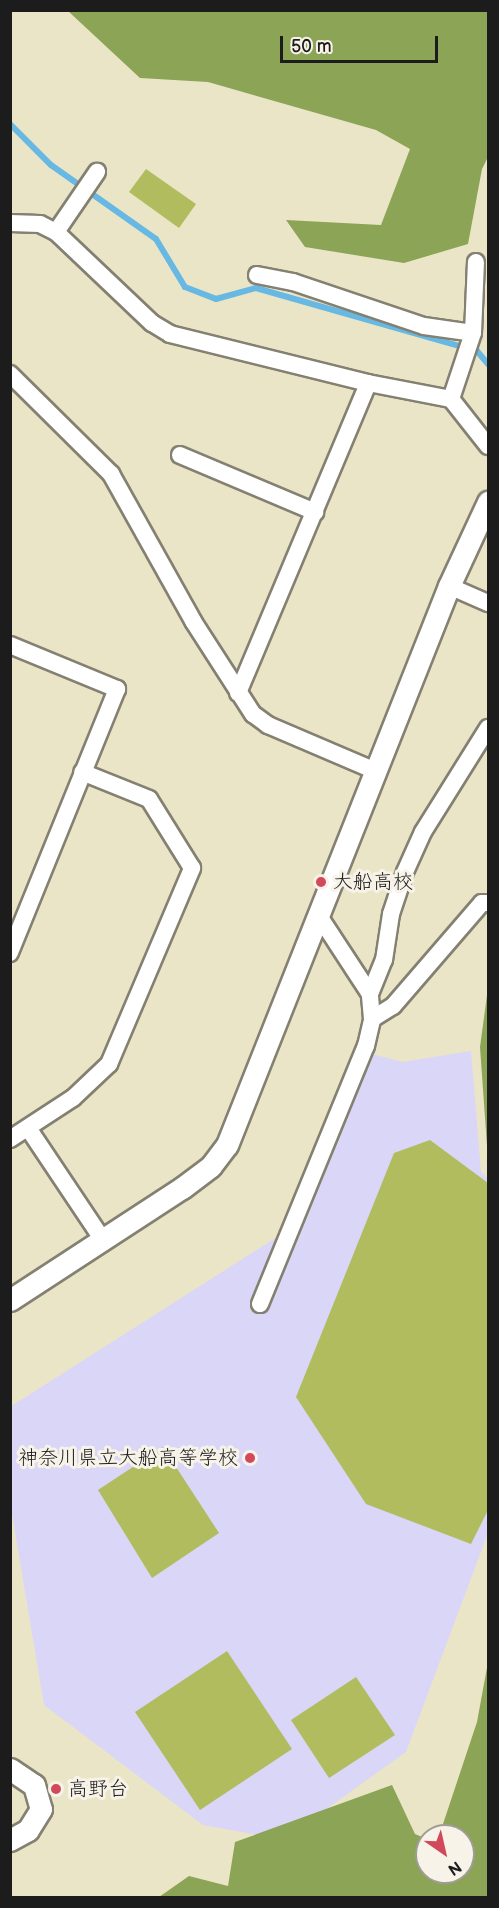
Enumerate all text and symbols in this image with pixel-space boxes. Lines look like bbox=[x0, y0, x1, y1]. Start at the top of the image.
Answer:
scale bar bbox=[283, 24, 440, 62]
text: 50 m bbox=[291, 36, 332, 57]
place label: 大船高校 bbox=[333, 870, 413, 894]
marker: 大船高校 bbox=[314, 875, 328, 889]
place label: 神奈川県立大船高等学校 bbox=[18, 1446, 238, 1470]
marker: 神奈川県立大船高等学校 bbox=[243, 1451, 257, 1465]
place label: 高野台 bbox=[68, 1777, 128, 1801]
marker: 高野台 bbox=[49, 1782, 63, 1796]
north arrow bbox=[415, 1824, 475, 1884]
text: N bbox=[444, 1856, 465, 1879]

